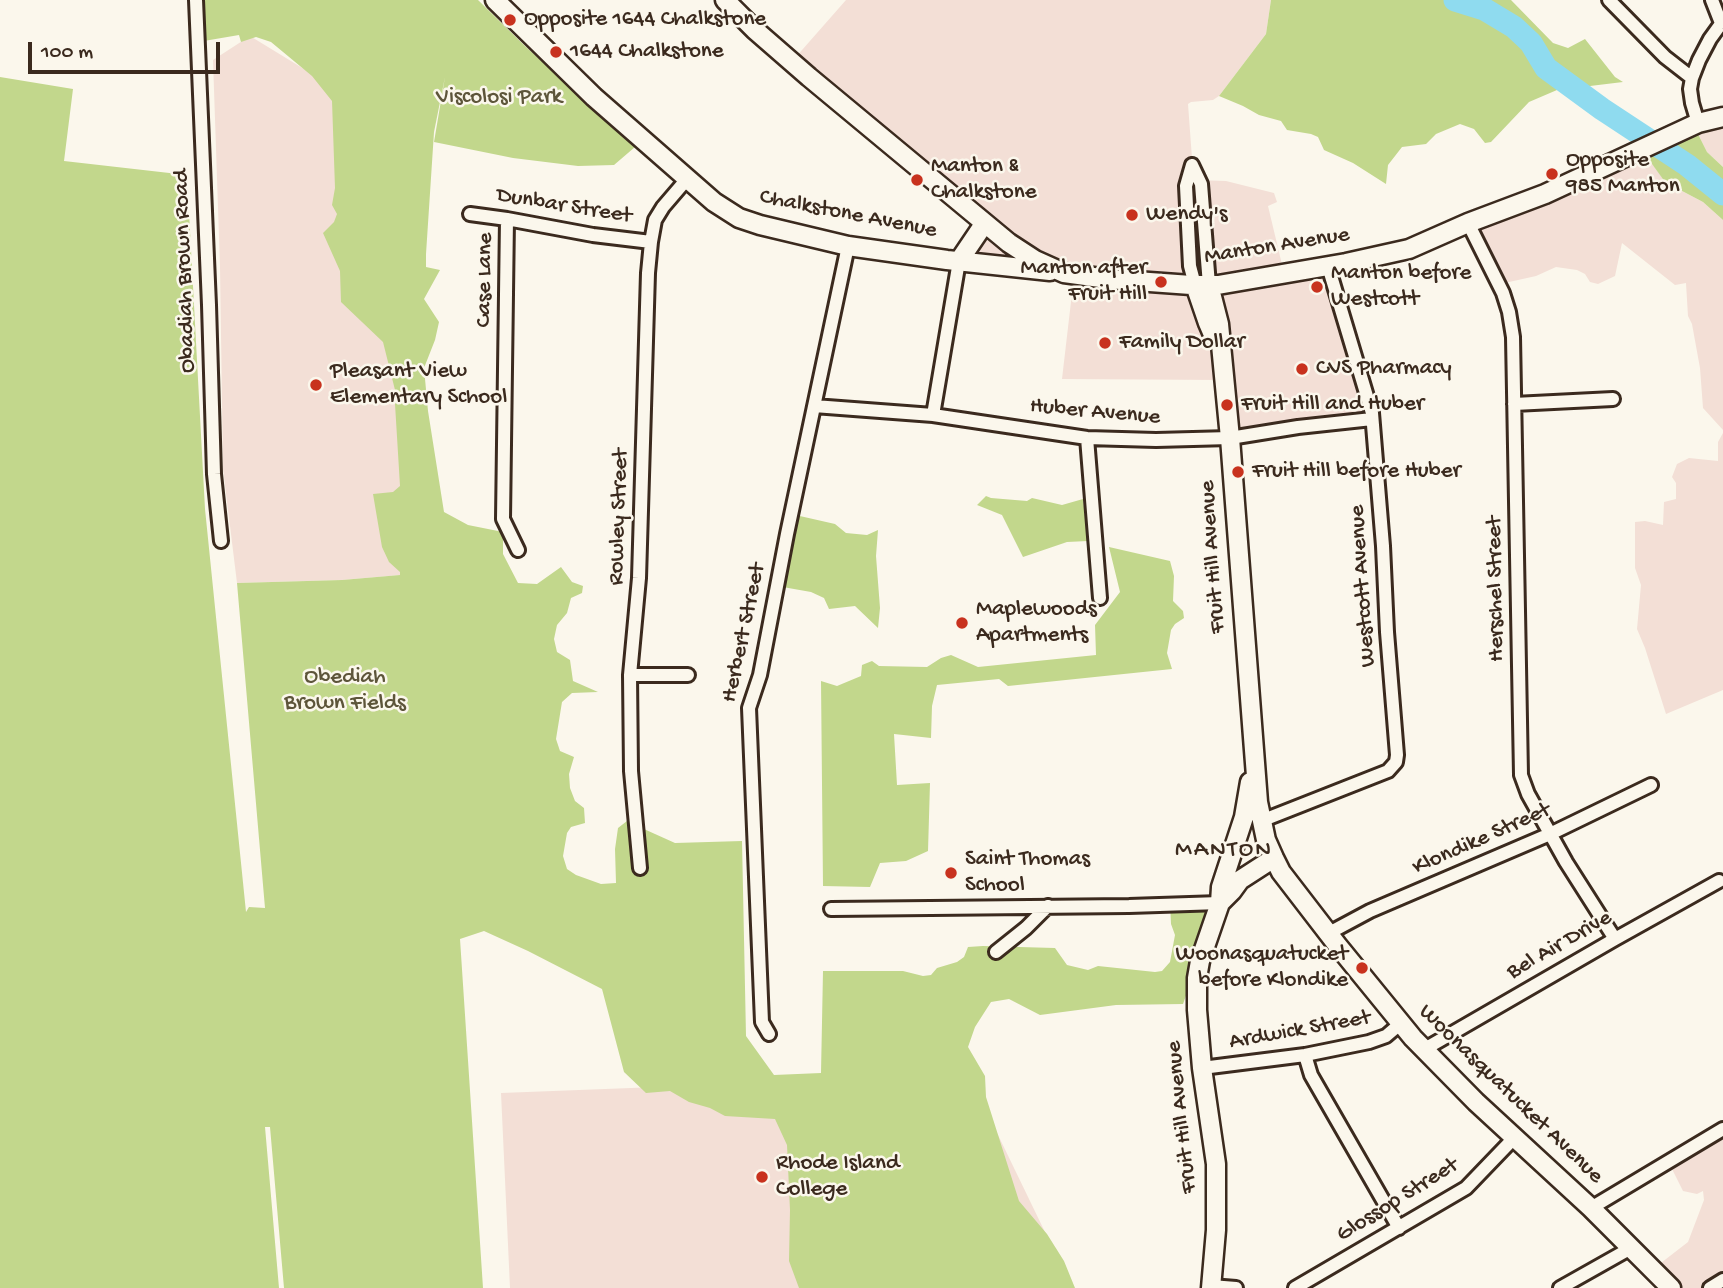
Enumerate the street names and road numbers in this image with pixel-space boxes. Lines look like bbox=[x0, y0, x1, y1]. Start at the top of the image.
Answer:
street label: Obadiah Brown Road bbox=[169, 169, 203, 373]
street label: Dunbar Street bbox=[494, 183, 634, 231]
street label: Chalkstone Avenue bbox=[757, 184, 939, 246]
street label: Manton Avenue bbox=[1202, 222, 1352, 272]
street label: Case Lane bbox=[471, 232, 501, 328]
street label: Huber Avenue bbox=[1029, 394, 1161, 432]
street label: Rowley Street bbox=[604, 448, 636, 586]
street label: Fruit Hill Avenue bbox=[1195, 480, 1233, 634]
street label: Westcott Avenue bbox=[1345, 504, 1383, 668]
street label: Herschel Street bbox=[1482, 516, 1512, 662]
street label: Herbert Street bbox=[717, 561, 773, 705]
street label: Klondike Street bbox=[1409, 797, 1555, 883]
street label: Bel Air Drive bbox=[1503, 905, 1617, 987]
street label: Woonasquatucket Avenue bbox=[1412, 999, 1608, 1191]
street label: Ardwick Street bbox=[1227, 1005, 1373, 1057]
street label: Fruit Hill Avenue bbox=[1161, 1039, 1205, 1195]
street label: Glossop Street bbox=[1332, 1153, 1464, 1249]

